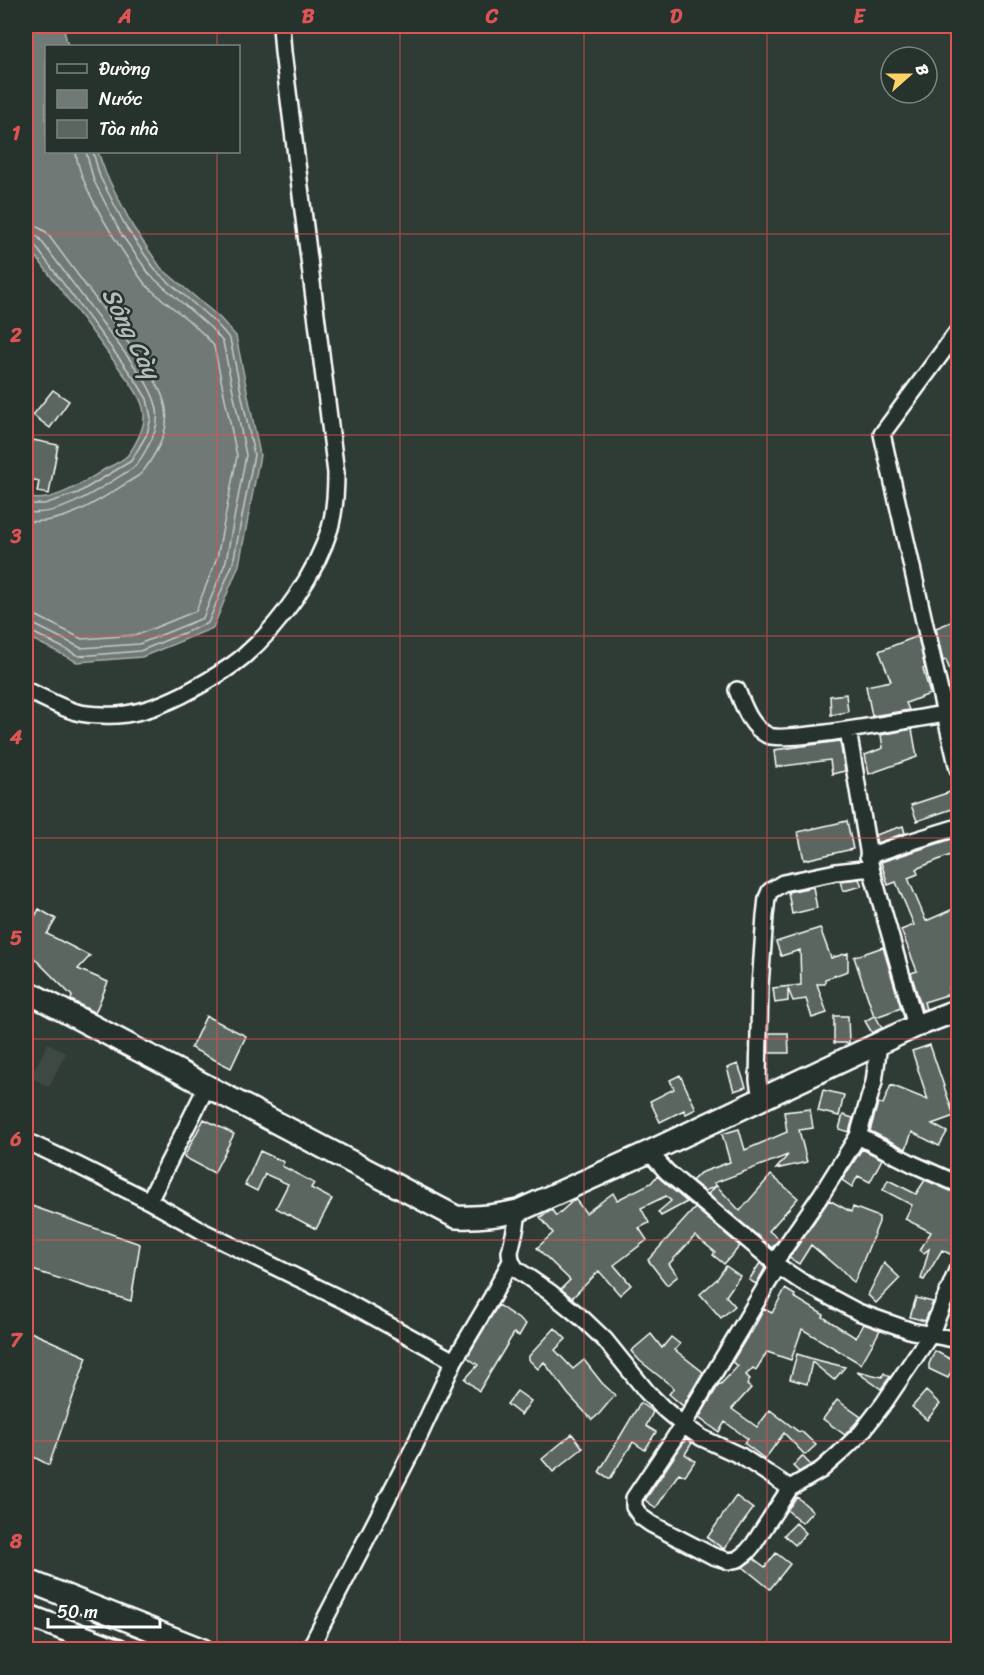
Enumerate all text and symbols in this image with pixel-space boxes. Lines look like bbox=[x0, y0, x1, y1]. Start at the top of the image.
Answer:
text: A bbox=[117, 0, 132, 34]
text: B bbox=[302, 0, 315, 34]
text: C bbox=[485, 0, 499, 34]
text: D bbox=[670, 0, 683, 34]
text: E bbox=[853, 0, 866, 34]
legend bbox=[45, 45, 240, 153]
north arrow bbox=[879, 45, 939, 105]
text: Đường bbox=[99, 53, 150, 85]
text: B bbox=[907, 60, 938, 81]
text: Nước bbox=[99, 83, 142, 115]
text: Tòa nhà bbox=[99, 113, 158, 145]
text: 1 bbox=[12, 116, 21, 151]
water label: Sông Cày bbox=[90, 280, 174, 389]
text: 2 bbox=[9, 318, 22, 353]
text: 3 bbox=[10, 519, 22, 554]
text: 4 bbox=[9, 720, 23, 755]
text: 5 bbox=[10, 921, 22, 956]
text: 6 bbox=[9, 1122, 22, 1157]
text: 7 bbox=[10, 1323, 23, 1358]
text: 8 bbox=[9, 1524, 23, 1559]
scale bar bbox=[48, 1591, 160, 1629]
text: 50 m bbox=[57, 1596, 98, 1628]

